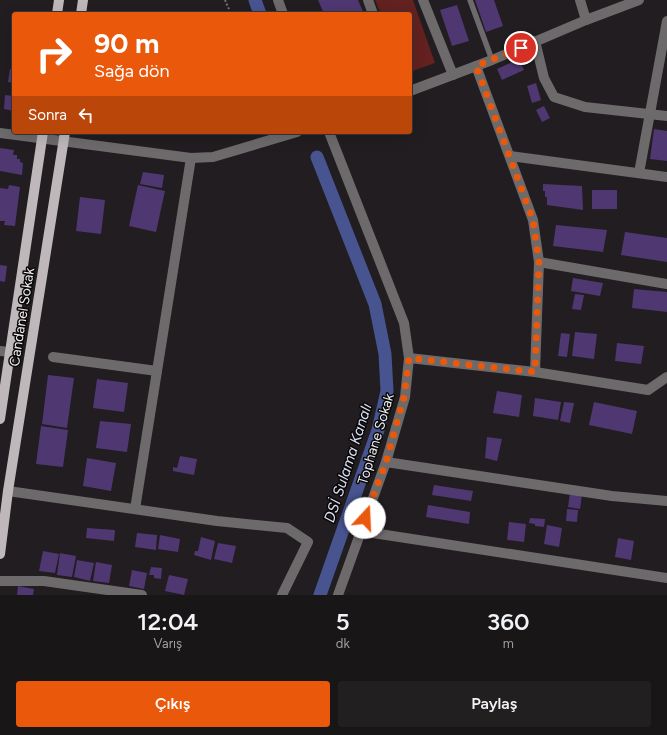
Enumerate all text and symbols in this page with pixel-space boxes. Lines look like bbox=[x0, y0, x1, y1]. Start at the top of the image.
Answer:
text: 90 m bbox=[94, 26, 159, 60]
icon: right bbox=[28, 28, 80, 80]
pin bbox=[504, 31, 538, 65]
icon: arrive bbox=[510, 37, 532, 59]
text: Sağa dön bbox=[94, 60, 169, 82]
icon: left bbox=[75, 104, 97, 126]
text: Sonra bbox=[28, 106, 67, 124]
street label: Candanel Sokak bbox=[6, 266, 38, 368]
street label: Tophane Sokak bbox=[354, 391, 398, 487]
water label: DSİ Sulama Kanalı bbox=[320, 401, 376, 525]
position arrow bbox=[344, 497, 386, 539]
text: 12:04 bbox=[137, 607, 198, 636]
text: 5 bbox=[336, 607, 350, 636]
text: 360 bbox=[487, 607, 530, 636]
text: Varış bbox=[154, 636, 182, 651]
text: dk bbox=[336, 636, 350, 651]
text: m bbox=[503, 636, 514, 651]
button: Çıkış bbox=[16, 681, 330, 727]
button: Paylaş bbox=[338, 681, 651, 727]

